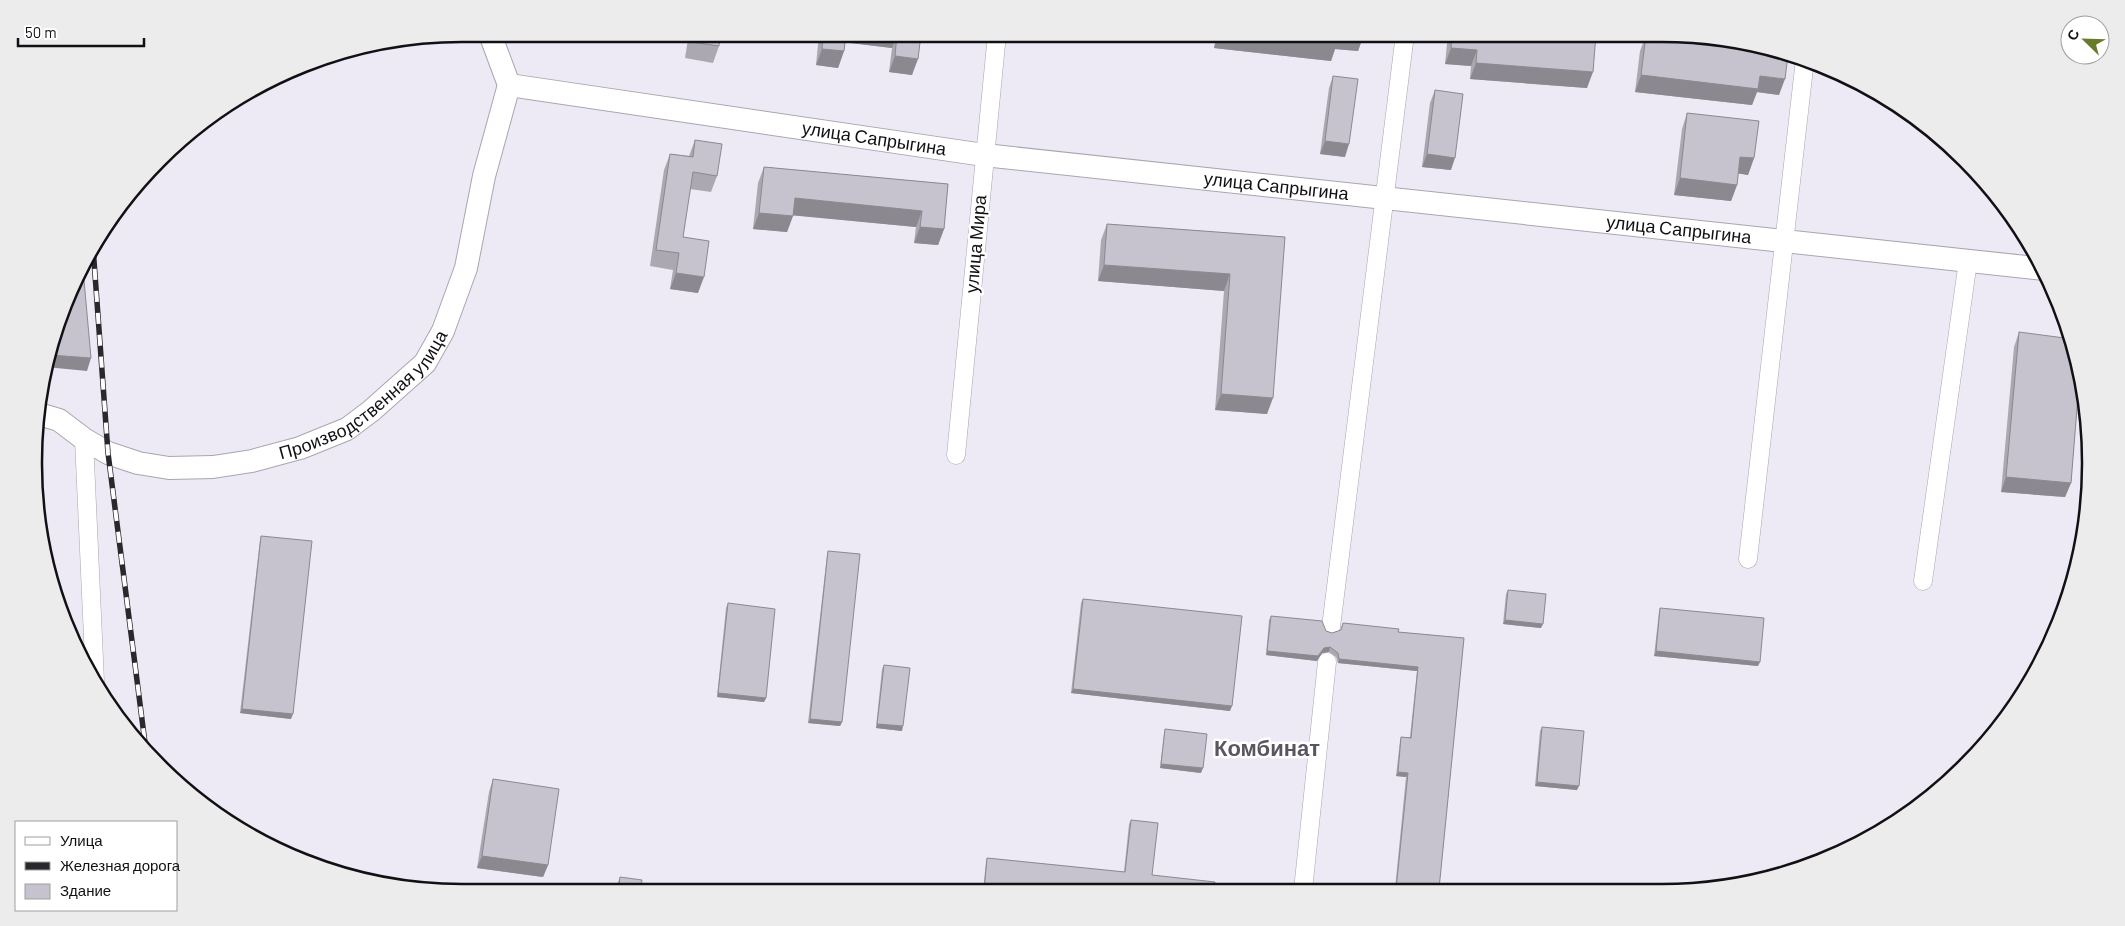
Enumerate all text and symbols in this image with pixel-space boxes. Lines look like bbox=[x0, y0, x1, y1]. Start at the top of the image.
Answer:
scale bar bbox=[18, 15, 144, 47]
north arrow bbox=[2060, 15, 2110, 65]
text: 50 m bbox=[25, 23, 57, 41]
text: С bbox=[2063, 27, 2082, 43]
street label: улица Сапрыгина bbox=[801, 116, 949, 159]
street label: улица Сапрыгина bbox=[1203, 167, 1351, 204]
street label: улица Мира bbox=[960, 193, 990, 294]
street label: улица Сапрыгина bbox=[1605, 210, 1754, 248]
street label: Производственная улица bbox=[276, 325, 452, 463]
district label: Комбинат bbox=[1214, 734, 1320, 760]
legend bbox=[15, 821, 178, 911]
text: Улица bbox=[60, 831, 103, 849]
text: Железная дорога bbox=[60, 856, 181, 874]
text: Здание bbox=[60, 881, 111, 899]

